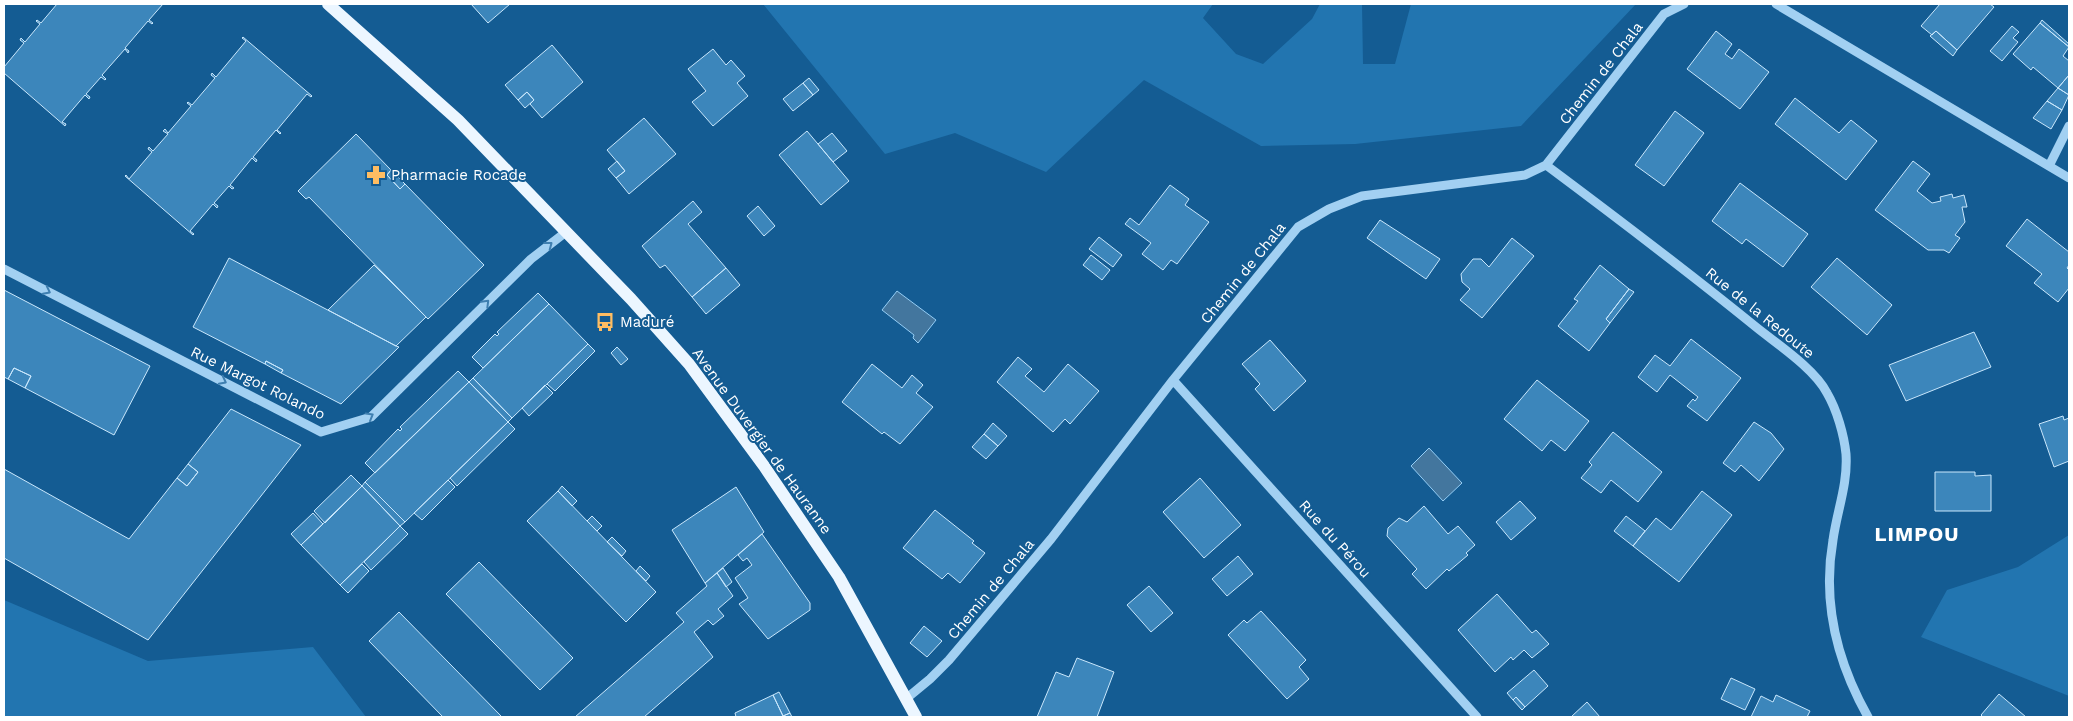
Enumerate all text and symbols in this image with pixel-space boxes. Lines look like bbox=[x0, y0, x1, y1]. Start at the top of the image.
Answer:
street label: Chemin de Chala bbox=[1555, 18, 1647, 128]
pharmacy icon: Pharmacie Rocade bbox=[365, 164, 387, 186]
place label: Pharmacie Rocade bbox=[391, 166, 527, 184]
street label: Chemin de Chala bbox=[1197, 218, 1290, 327]
one-way arrow bbox=[543, 243, 552, 251]
street label: Rue de la Redoute bbox=[1702, 264, 1818, 362]
one-way arrow bbox=[42, 285, 51, 295]
one-way arrow bbox=[480, 300, 489, 309]
bus stop icon: Maduré bbox=[594, 311, 616, 333]
place label: Maduré bbox=[620, 313, 674, 331]
street label: Rue Margot Rolando bbox=[188, 343, 328, 423]
street label: Avenue Duvergier de Hauranne bbox=[688, 345, 836, 537]
one-way arrow bbox=[217, 375, 226, 385]
one-way arrow bbox=[364, 412, 373, 422]
street label: Rue du Pérou bbox=[1295, 496, 1375, 582]
district label: LIMPOU bbox=[1875, 522, 1959, 546]
street label: Chemin de Chala bbox=[944, 535, 1038, 643]

